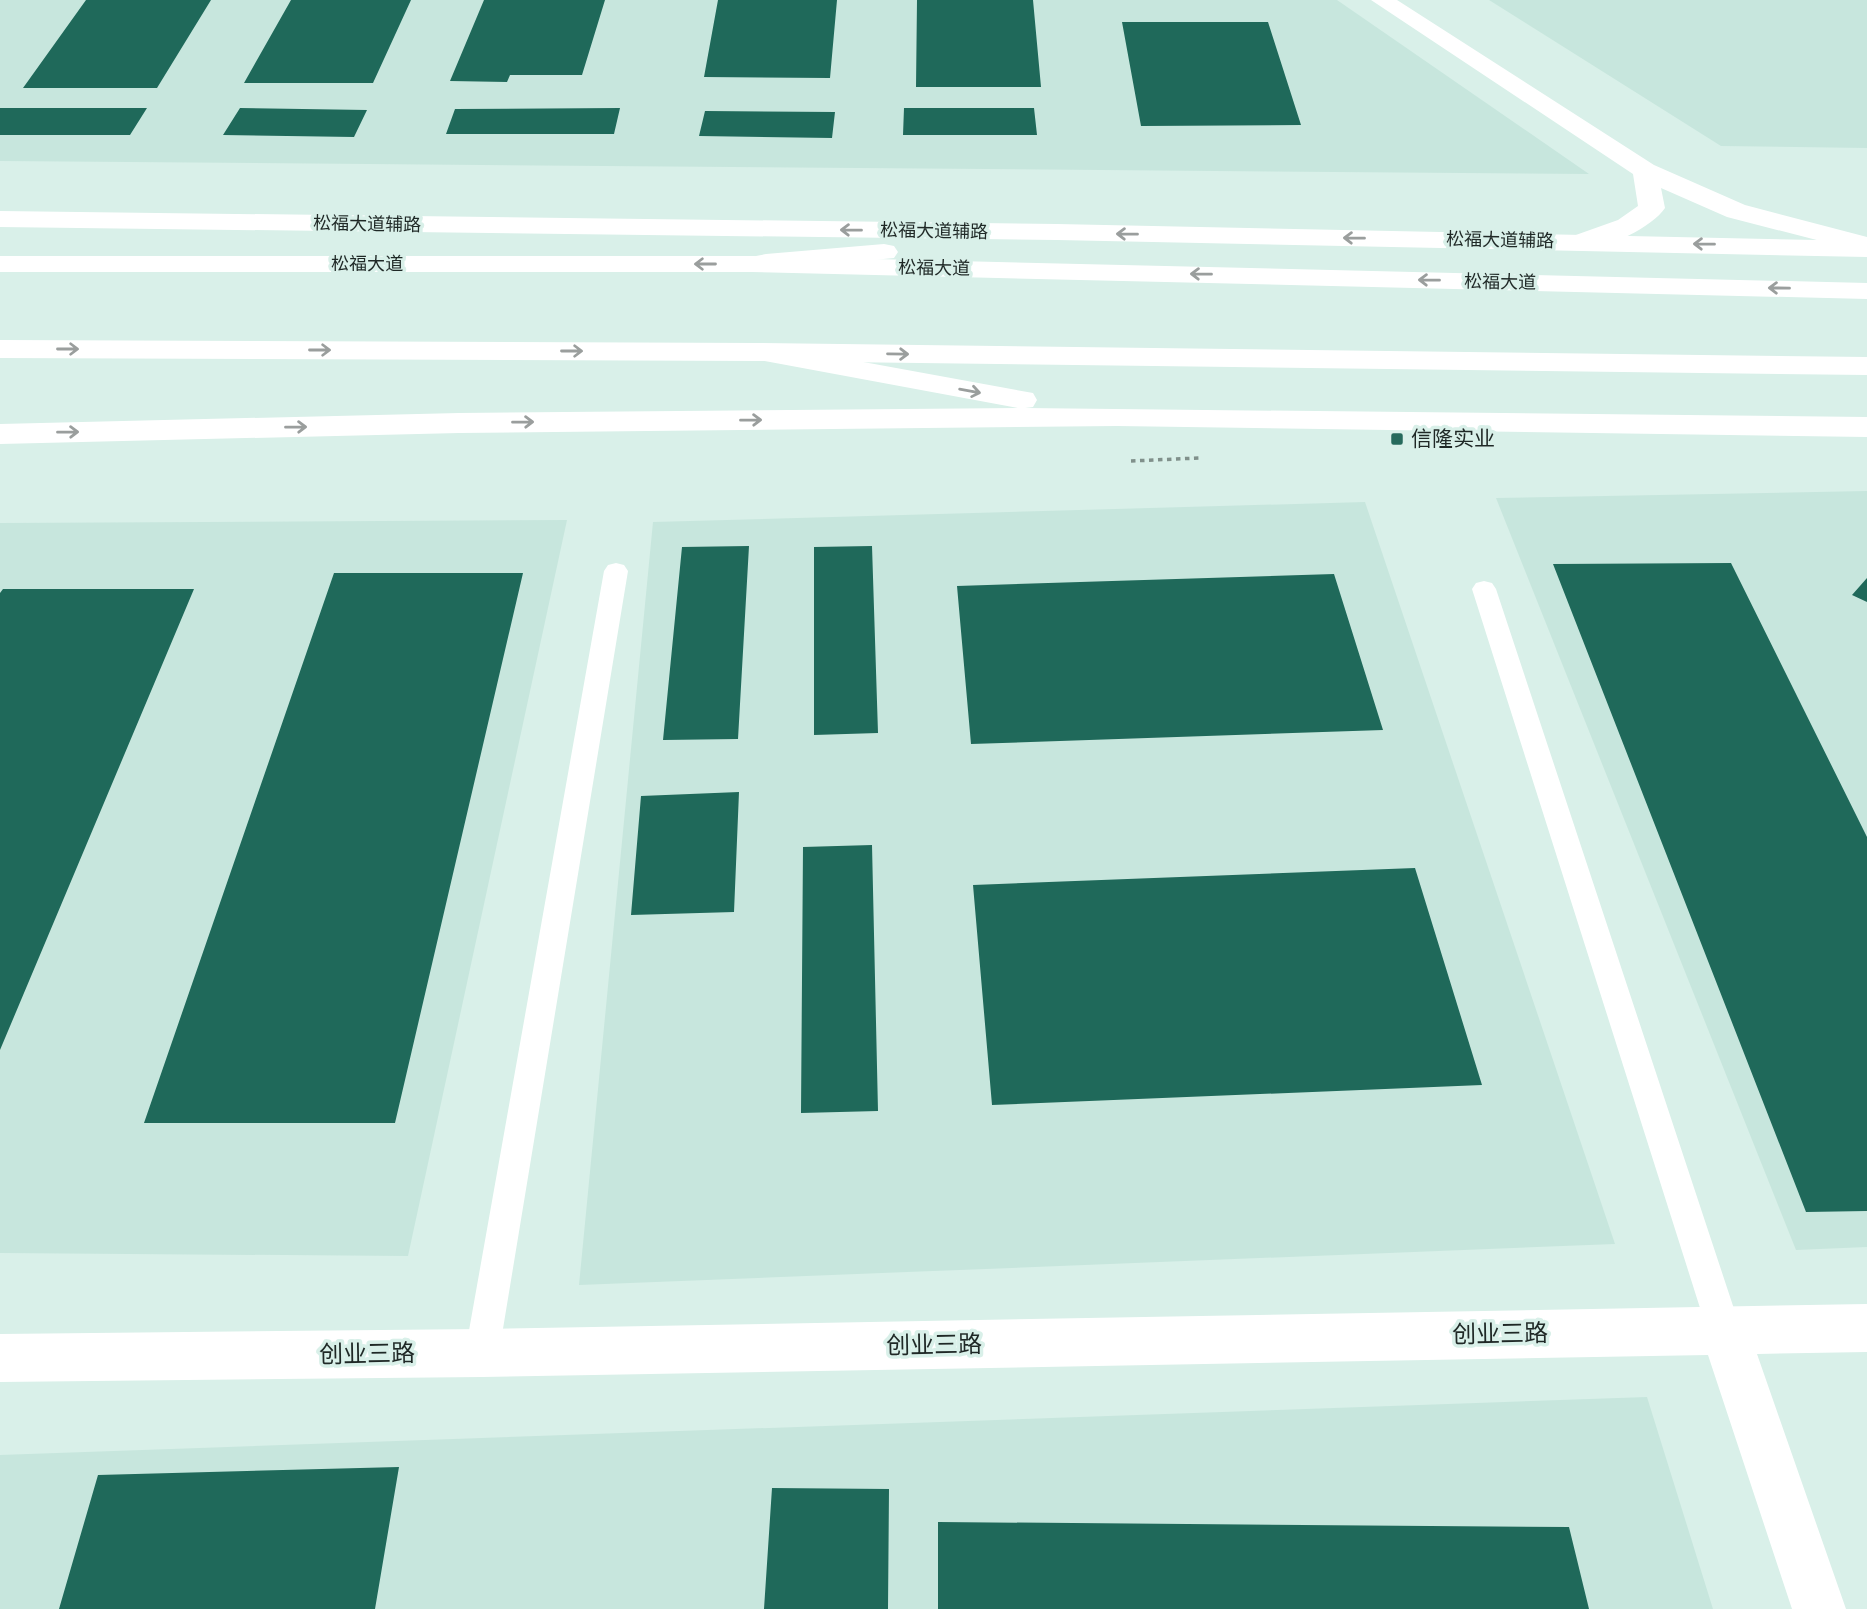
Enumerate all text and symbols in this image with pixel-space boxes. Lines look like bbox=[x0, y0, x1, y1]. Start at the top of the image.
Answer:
street label: 松福大道辅路 bbox=[313, 211, 421, 238]
street label: 松福大道辅路 bbox=[880, 218, 988, 245]
one-way arrow bbox=[839, 223, 862, 237]
one-way arrow bbox=[1116, 227, 1139, 240]
street label: 松福大道辅路 bbox=[1446, 227, 1554, 254]
one-way arrow bbox=[1343, 231, 1366, 245]
one-way arrow bbox=[1693, 237, 1716, 251]
street label: 松福大道 bbox=[331, 252, 403, 277]
street label: 松福大道 bbox=[898, 255, 970, 282]
one-way arrow bbox=[693, 257, 716, 271]
one-way arrow bbox=[1190, 268, 1213, 281]
street label: 松福大道 bbox=[1464, 269, 1536, 296]
one-way arrow bbox=[1418, 273, 1441, 287]
one-way arrow bbox=[1768, 282, 1791, 295]
one-way arrow bbox=[56, 342, 79, 356]
one-way arrow bbox=[308, 343, 331, 357]
one-way arrow bbox=[560, 344, 583, 358]
one-way arrow bbox=[886, 347, 909, 361]
one-way arrow bbox=[958, 385, 981, 398]
one-way arrow bbox=[739, 413, 762, 427]
one-way arrow bbox=[511, 415, 534, 429]
one-way arrow bbox=[284, 420, 307, 434]
place label: 信隆实业 bbox=[1411, 424, 1495, 454]
one-way arrow bbox=[56, 425, 79, 439]
marker: 信隆实业 bbox=[1389, 431, 1405, 447]
street label: 创业三路 bbox=[1452, 1316, 1548, 1353]
street label: 创业三路 bbox=[886, 1327, 982, 1364]
street label: 创业三路 bbox=[319, 1336, 415, 1373]

